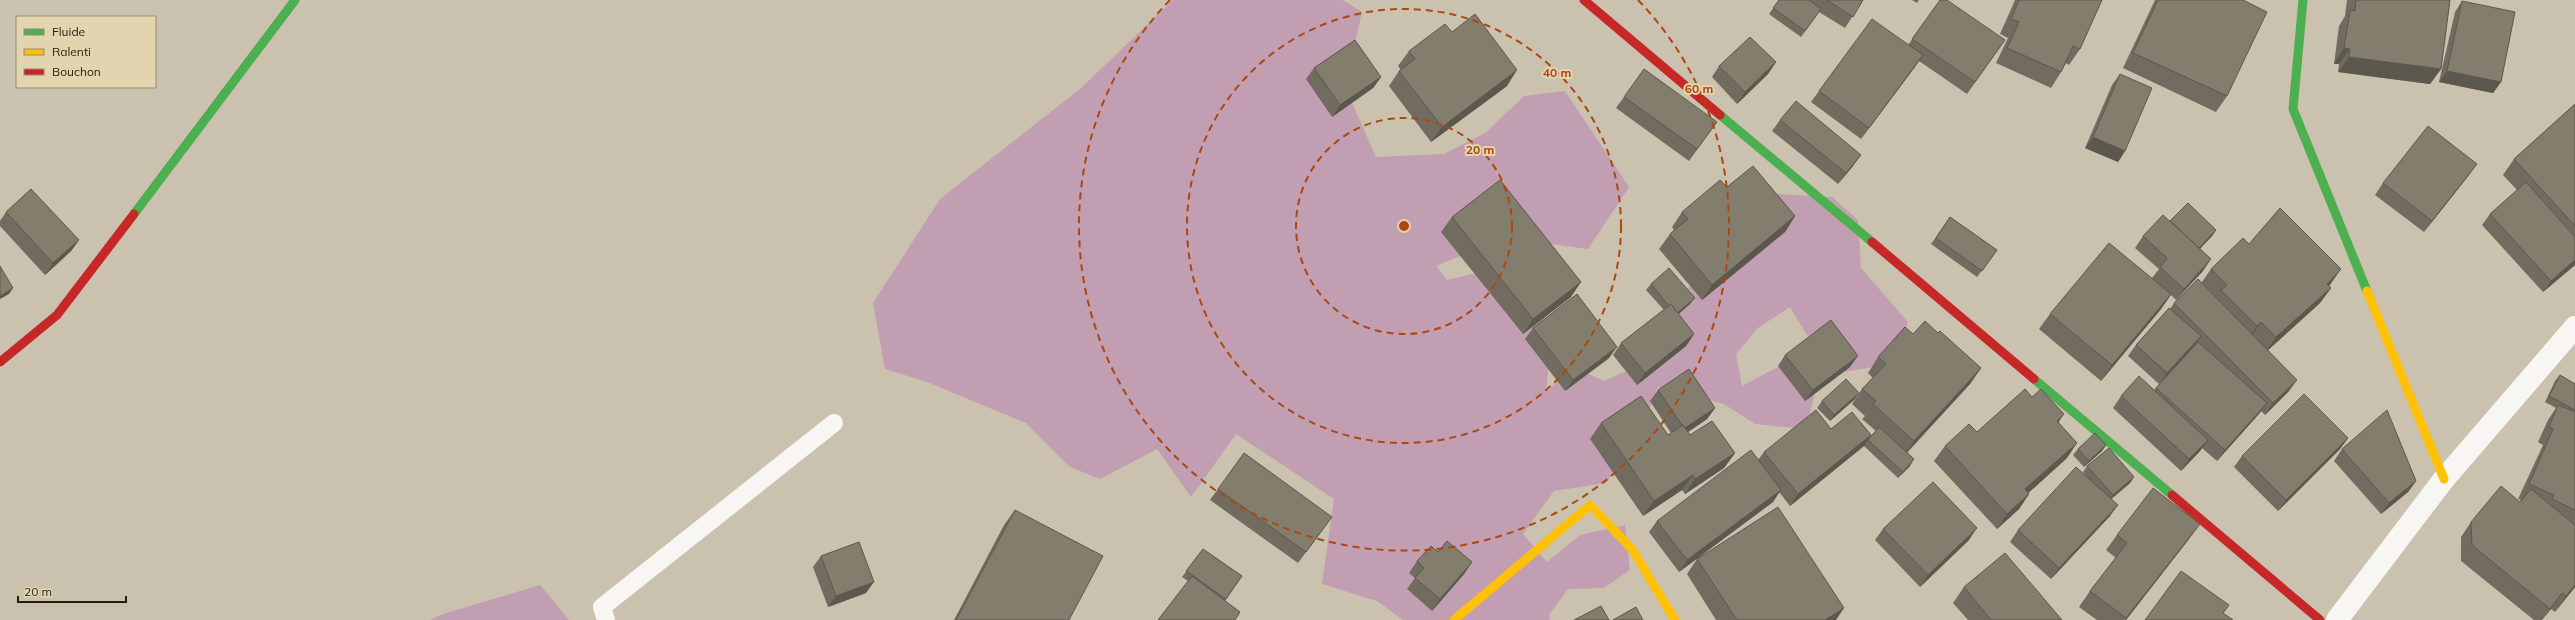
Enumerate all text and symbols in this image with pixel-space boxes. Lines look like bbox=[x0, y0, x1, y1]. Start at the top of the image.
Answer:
legend bbox=[16, 16, 156, 88]
text: Fluide bbox=[52, 24, 85, 39]
text: Ralenti bbox=[52, 44, 91, 59]
text: Bouchon bbox=[52, 64, 101, 79]
text: 40 m bbox=[1543, 65, 1571, 80]
text: 60 m bbox=[1685, 81, 1713, 96]
text: 20 m bbox=[1466, 142, 1494, 157]
centre of rings bbox=[1397, 219, 1411, 233]
scale bar bbox=[18, 578, 126, 604]
text: 20 m bbox=[24, 584, 52, 599]

